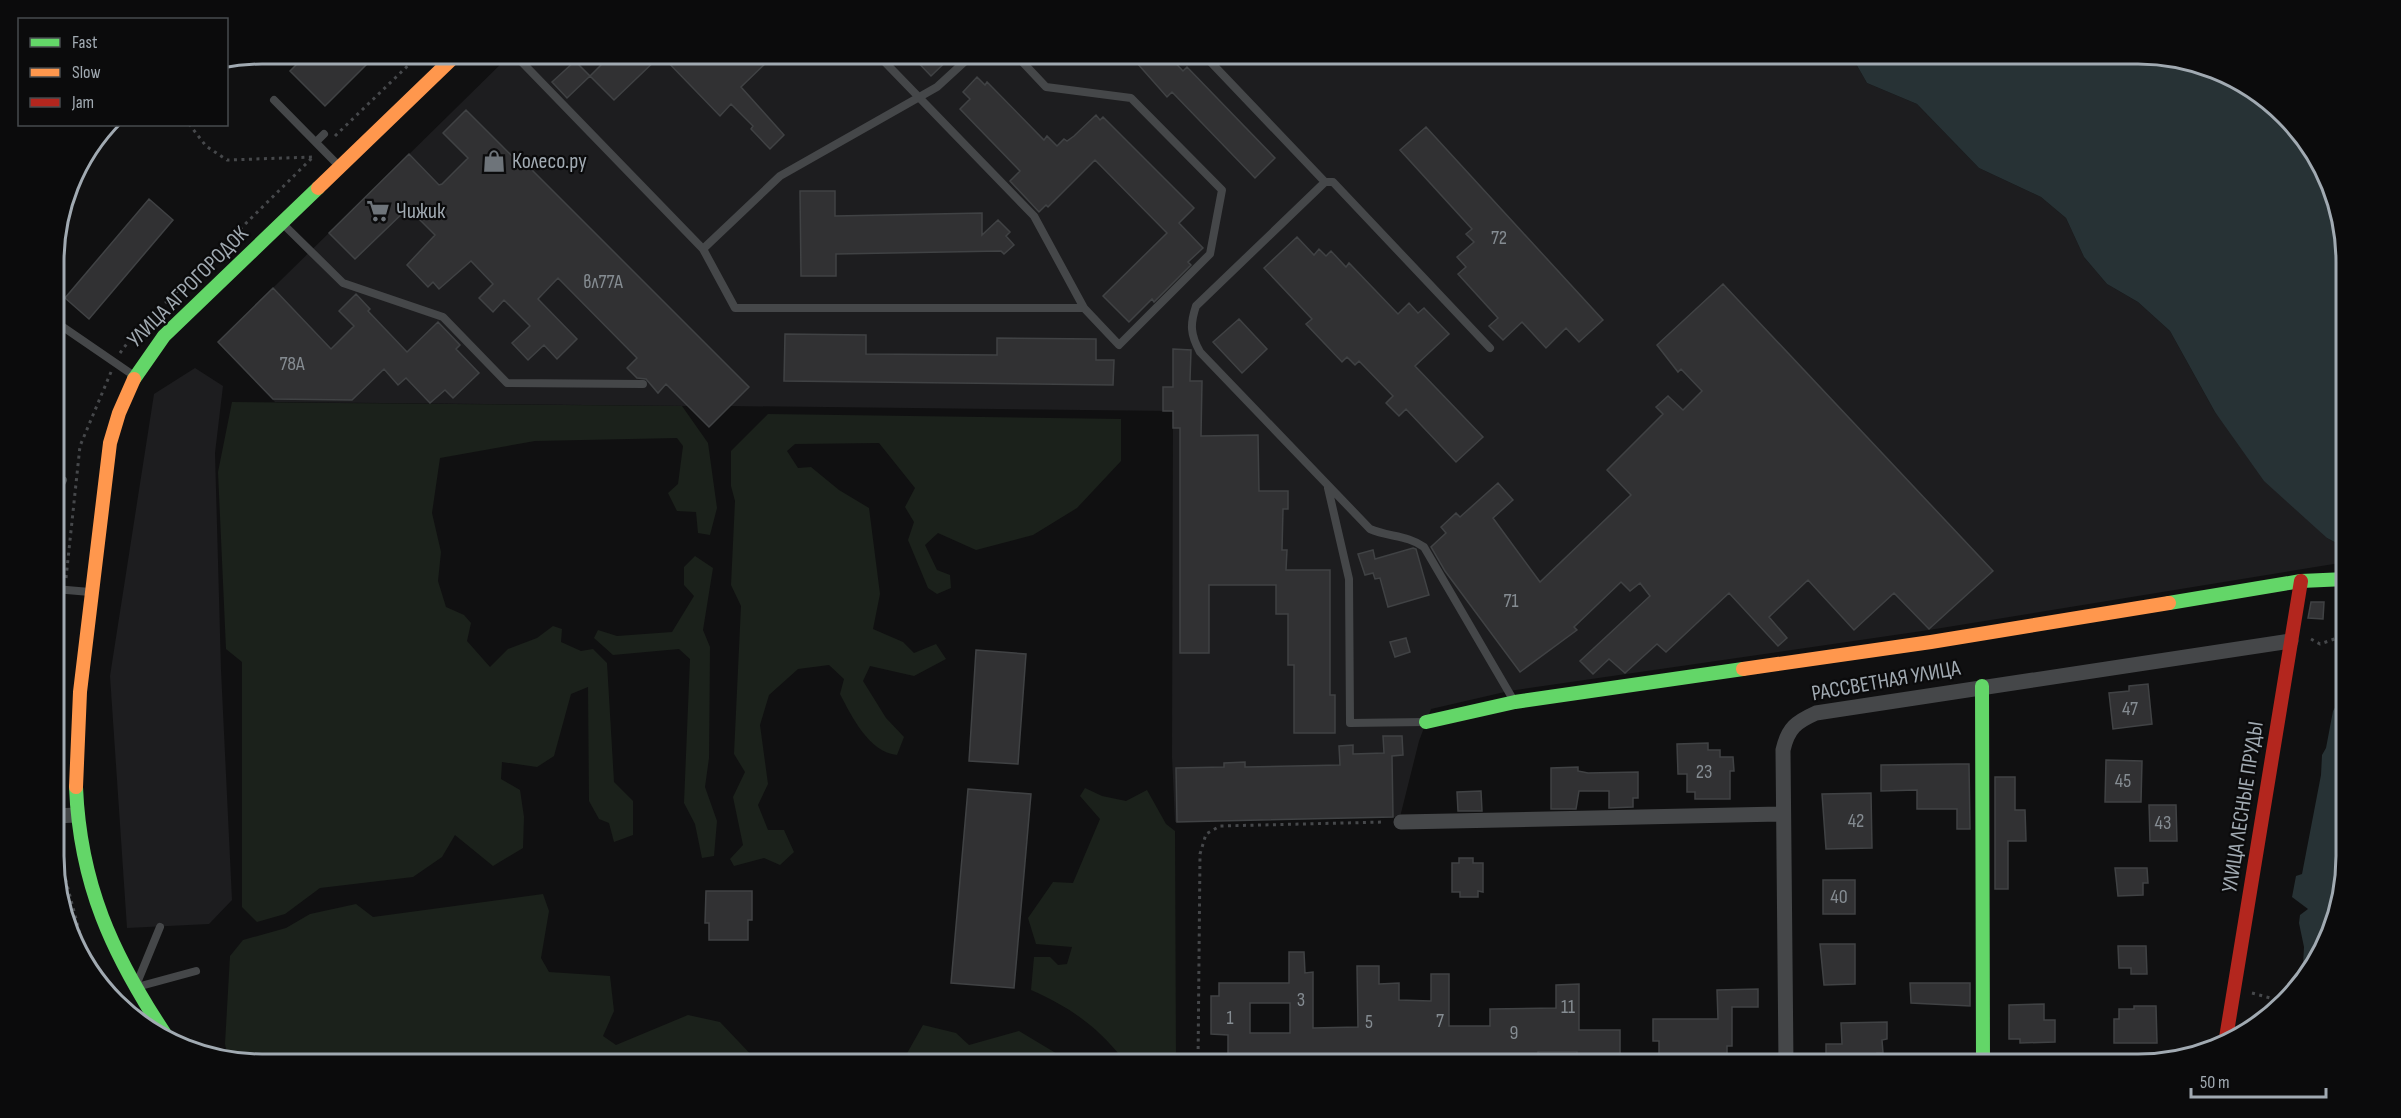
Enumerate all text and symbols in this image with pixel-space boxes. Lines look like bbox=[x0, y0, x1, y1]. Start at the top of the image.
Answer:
legend bbox=[18, 18, 228, 126]
text: Fast bbox=[72, 32, 98, 53]
text: Slow bbox=[72, 62, 101, 83]
text: Jam bbox=[71, 92, 94, 113]
shop icon: Колесо.ру bbox=[481, 148, 507, 174]
place label: Колесо.ру bbox=[512, 148, 587, 175]
supermarket icon: Чижик bbox=[365, 198, 391, 224]
place label: Чижик bbox=[396, 198, 446, 225]
street label: УЛИЦА АГРОГОРОДОК bbox=[122, 221, 254, 353]
house number: 72 bbox=[1491, 226, 1507, 250]
house number: вл77А bbox=[583, 270, 623, 294]
house number: 78А bbox=[279, 352, 305, 376]
house number: 71 bbox=[1503, 589, 1519, 613]
street label: РАССВЕТНАЯ УЛИЦА bbox=[1809, 655, 1963, 707]
house number: 47 bbox=[2122, 697, 2138, 721]
street label: УЛИЦА ЛЕСНЫЕ ПРУДЫ bbox=[2216, 720, 2270, 894]
house number: 23 bbox=[1696, 760, 1712, 784]
house number: 45 bbox=[2115, 769, 2131, 793]
house number: 42 bbox=[1848, 809, 1864, 833]
house number: 43 bbox=[2155, 811, 2171, 835]
house number: 40 bbox=[1830, 885, 1848, 909]
house number: 3 bbox=[1297, 988, 1305, 1012]
house number: 11 bbox=[1561, 995, 1575, 1019]
house number: 1 bbox=[1227, 1006, 1234, 1030]
house number: 7 bbox=[1436, 1009, 1444, 1033]
house number: 5 bbox=[1365, 1010, 1373, 1034]
house number: 9 bbox=[1510, 1021, 1518, 1045]
scale bar bbox=[2191, 1061, 2326, 1099]
text: 50 m bbox=[2200, 1072, 2230, 1093]

